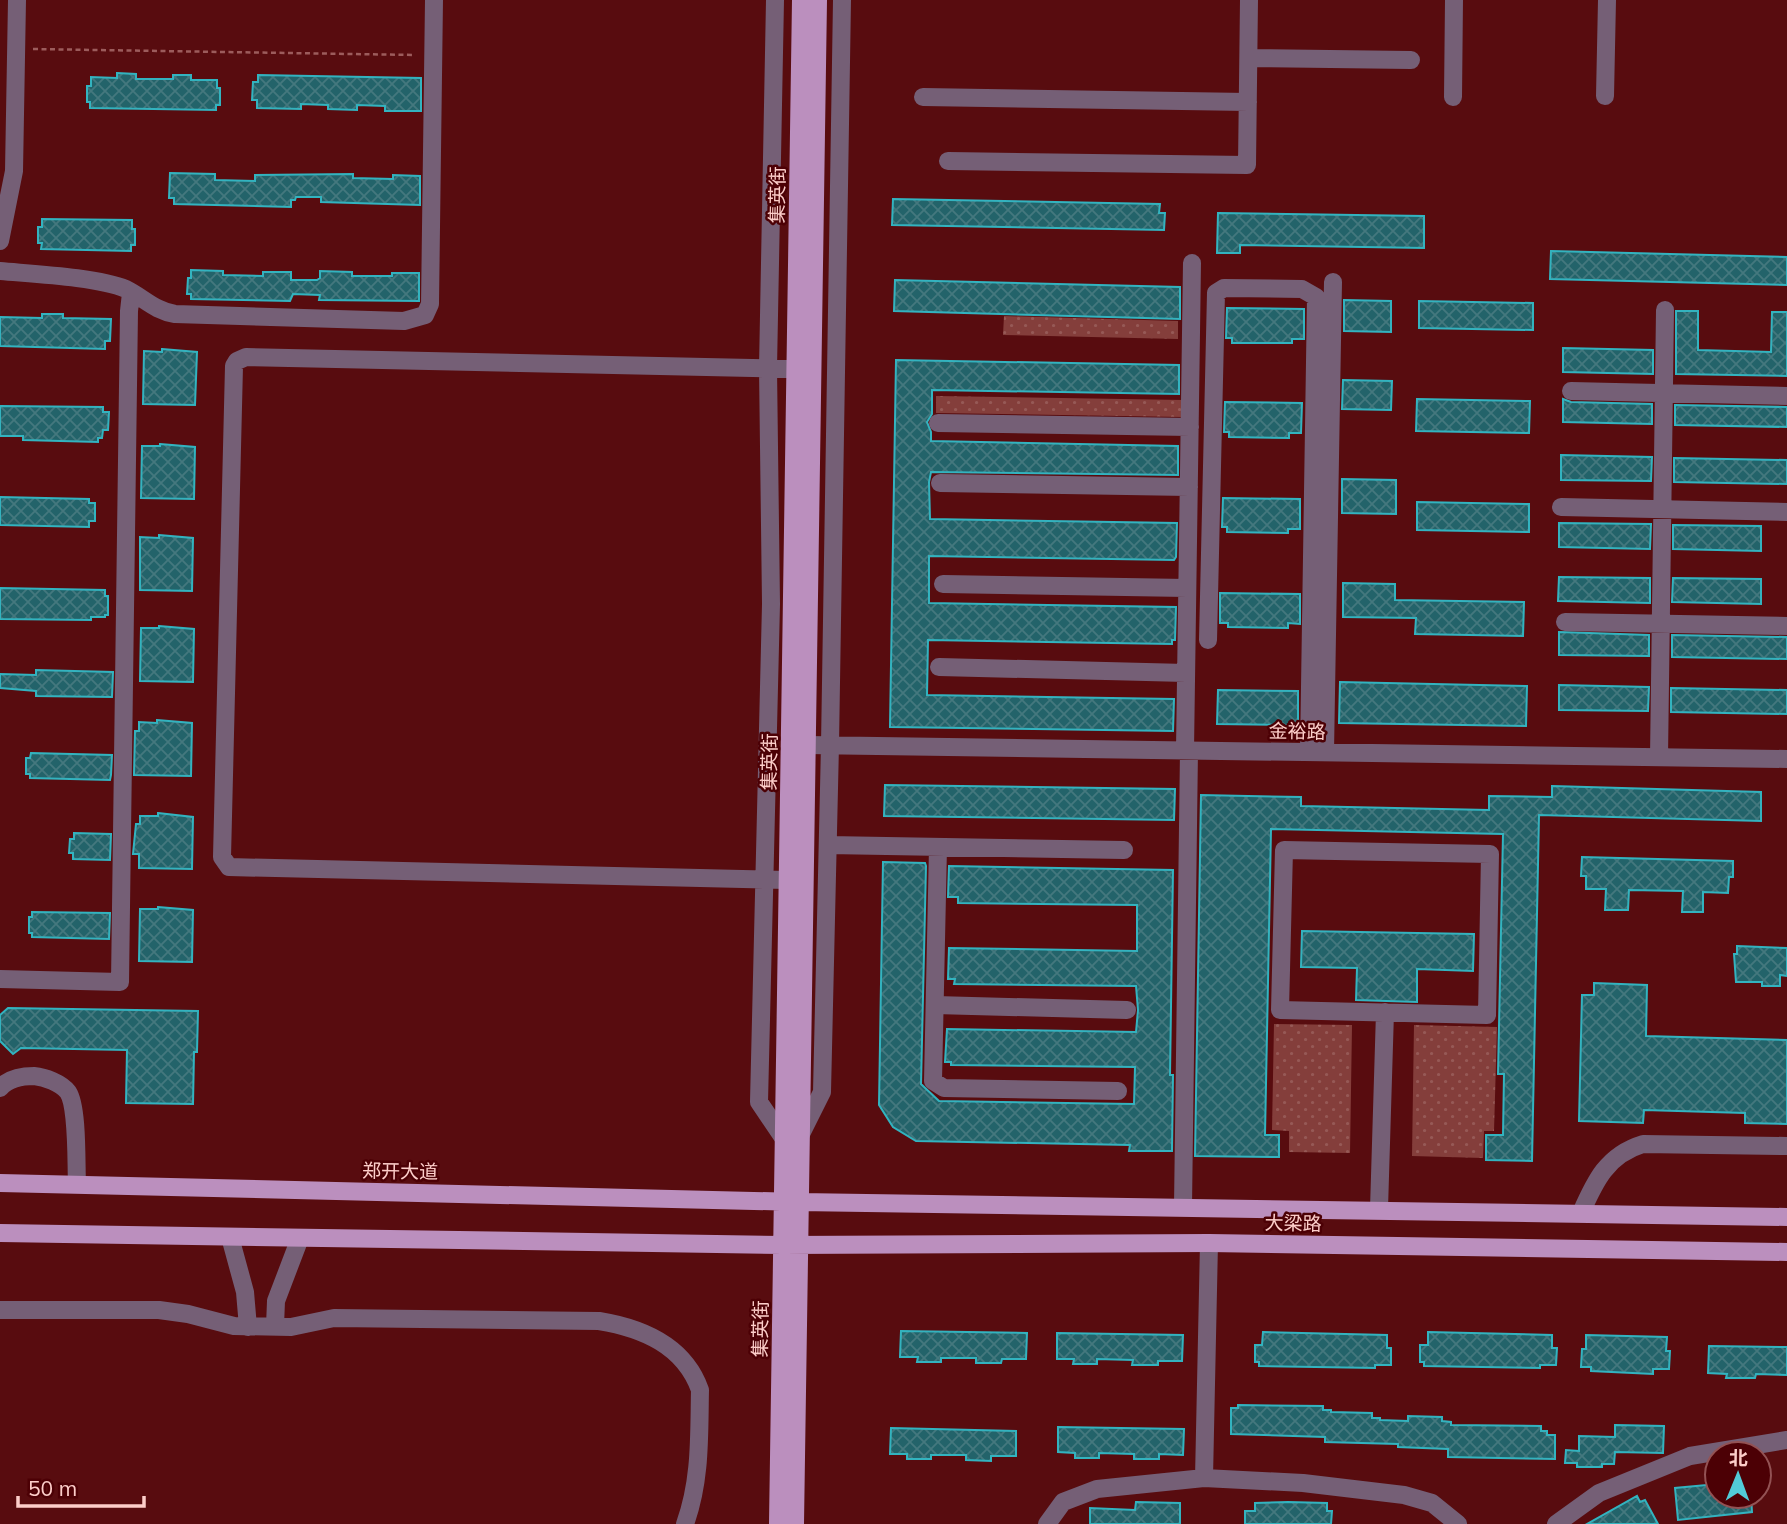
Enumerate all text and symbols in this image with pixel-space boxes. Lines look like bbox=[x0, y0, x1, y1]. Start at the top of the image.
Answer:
street label: 集英街 bbox=[765, 166, 789, 224]
street label: 金裕路 bbox=[1268, 719, 1326, 743]
street label: 集英街 bbox=[757, 733, 781, 791]
street label: 郑开大道 bbox=[362, 1158, 438, 1184]
street label: 大梁路 bbox=[1264, 1211, 1322, 1235]
street label: 集英街 bbox=[748, 1300, 772, 1358]
north arrow bbox=[1703, 1440, 1773, 1510]
text: 北 bbox=[1729, 1446, 1748, 1470]
scale bar bbox=[18, 1464, 144, 1508]
text: 50 m bbox=[28, 1475, 77, 1501]

